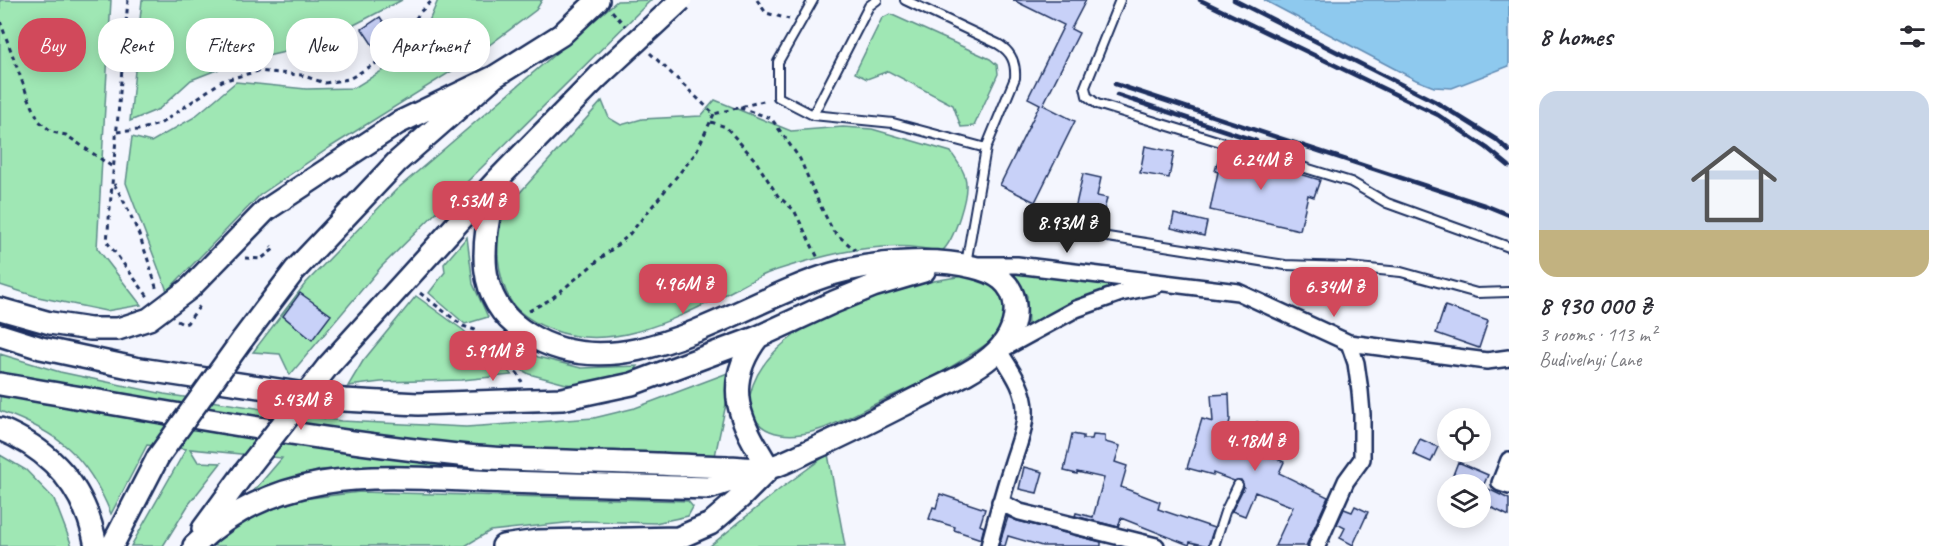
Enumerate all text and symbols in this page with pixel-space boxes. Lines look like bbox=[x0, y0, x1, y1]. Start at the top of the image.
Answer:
chip: Buy bbox=[18, 18, 86, 72]
chip: Rent bbox=[98, 18, 174, 72]
chip: Filters bbox=[186, 18, 274, 72]
chip: New bbox=[286, 18, 358, 72]
chip: Apartment bbox=[370, 18, 490, 72]
text: 8 homes bbox=[1539, 20, 1612, 53]
icon: filters bbox=[1896, 20, 1929, 53]
icon: home bbox=[1680, 130, 1788, 238]
pin: 6.24M ₴ bbox=[1206, 140, 1316, 191]
text: 6.24M ₴ bbox=[1231, 147, 1291, 172]
pin: 9.53M ₴ bbox=[421, 181, 531, 232]
text: 9.53M ₴ bbox=[447, 188, 506, 213]
pin: 8.93M ₴ bbox=[1012, 203, 1122, 254]
text: 8.93M ₴ bbox=[1037, 210, 1097, 235]
pin: 4.96M ₴ bbox=[628, 264, 738, 315]
pin: 6.34M ₴ bbox=[1279, 267, 1389, 318]
text: 4.96M ₴ bbox=[653, 271, 713, 296]
text: 6.34M ₴ bbox=[1304, 274, 1364, 299]
text: 8 930 000 ₴ bbox=[1539, 289, 1651, 322]
text: 3 rooms · 113 m² bbox=[1539, 322, 1656, 347]
pin: 5.91M ₴ bbox=[438, 331, 548, 382]
text: 5.91M ₴ bbox=[464, 338, 523, 363]
text: Budivelnyi Lane bbox=[1539, 347, 1641, 372]
pin: 5.43M ₴ bbox=[246, 380, 356, 431]
text: 5.43M ₴ bbox=[271, 387, 331, 412]
map controls bbox=[1437, 408, 1491, 528]
button: locate bbox=[1437, 408, 1491, 462]
pin: 4.18M ₴ bbox=[1200, 421, 1310, 472]
text: 4.18M ₴ bbox=[1225, 428, 1285, 453]
button: layers bbox=[1437, 474, 1491, 528]

